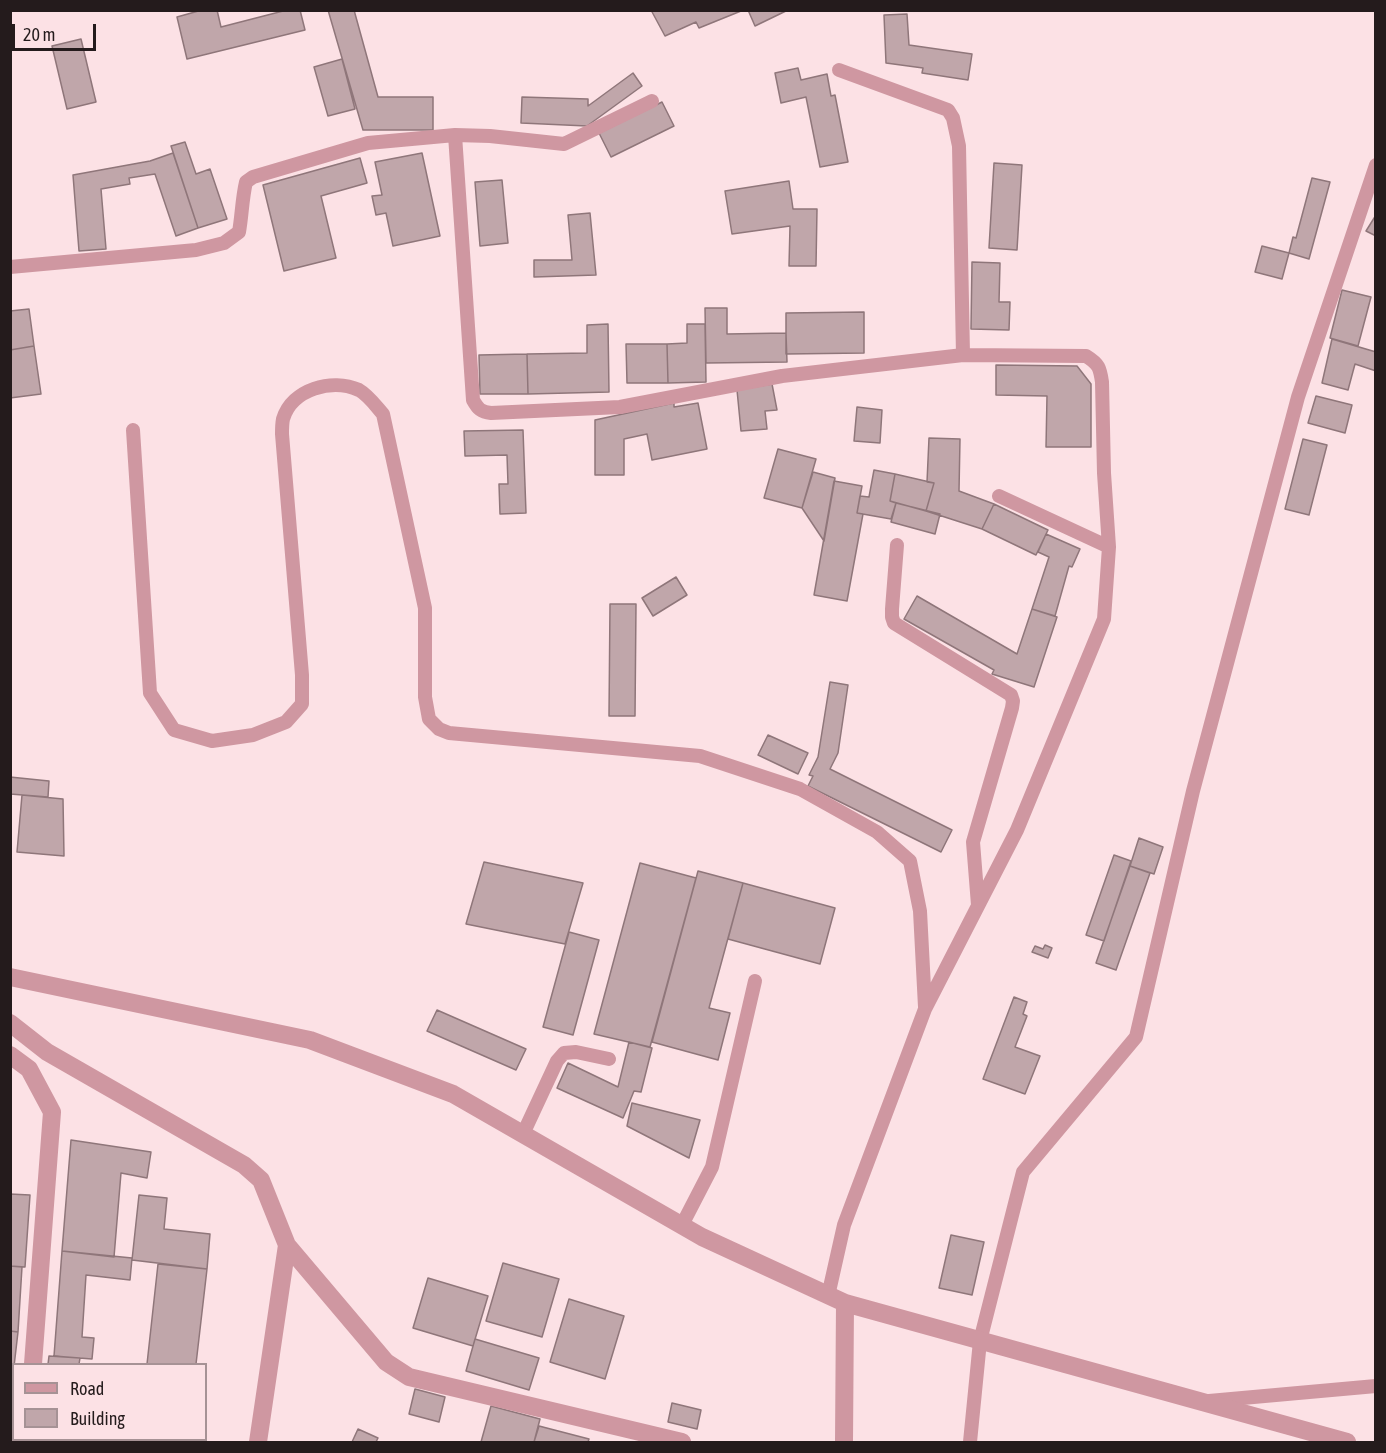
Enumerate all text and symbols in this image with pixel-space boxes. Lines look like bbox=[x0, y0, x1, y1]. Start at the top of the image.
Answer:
scale bar bbox=[15, 12, 99, 50]
text: 20 m bbox=[23, 24, 55, 45]
legend bbox=[12, 1363, 207, 1441]
text: Road bbox=[70, 1378, 104, 1399]
text: Building bbox=[70, 1408, 125, 1429]

